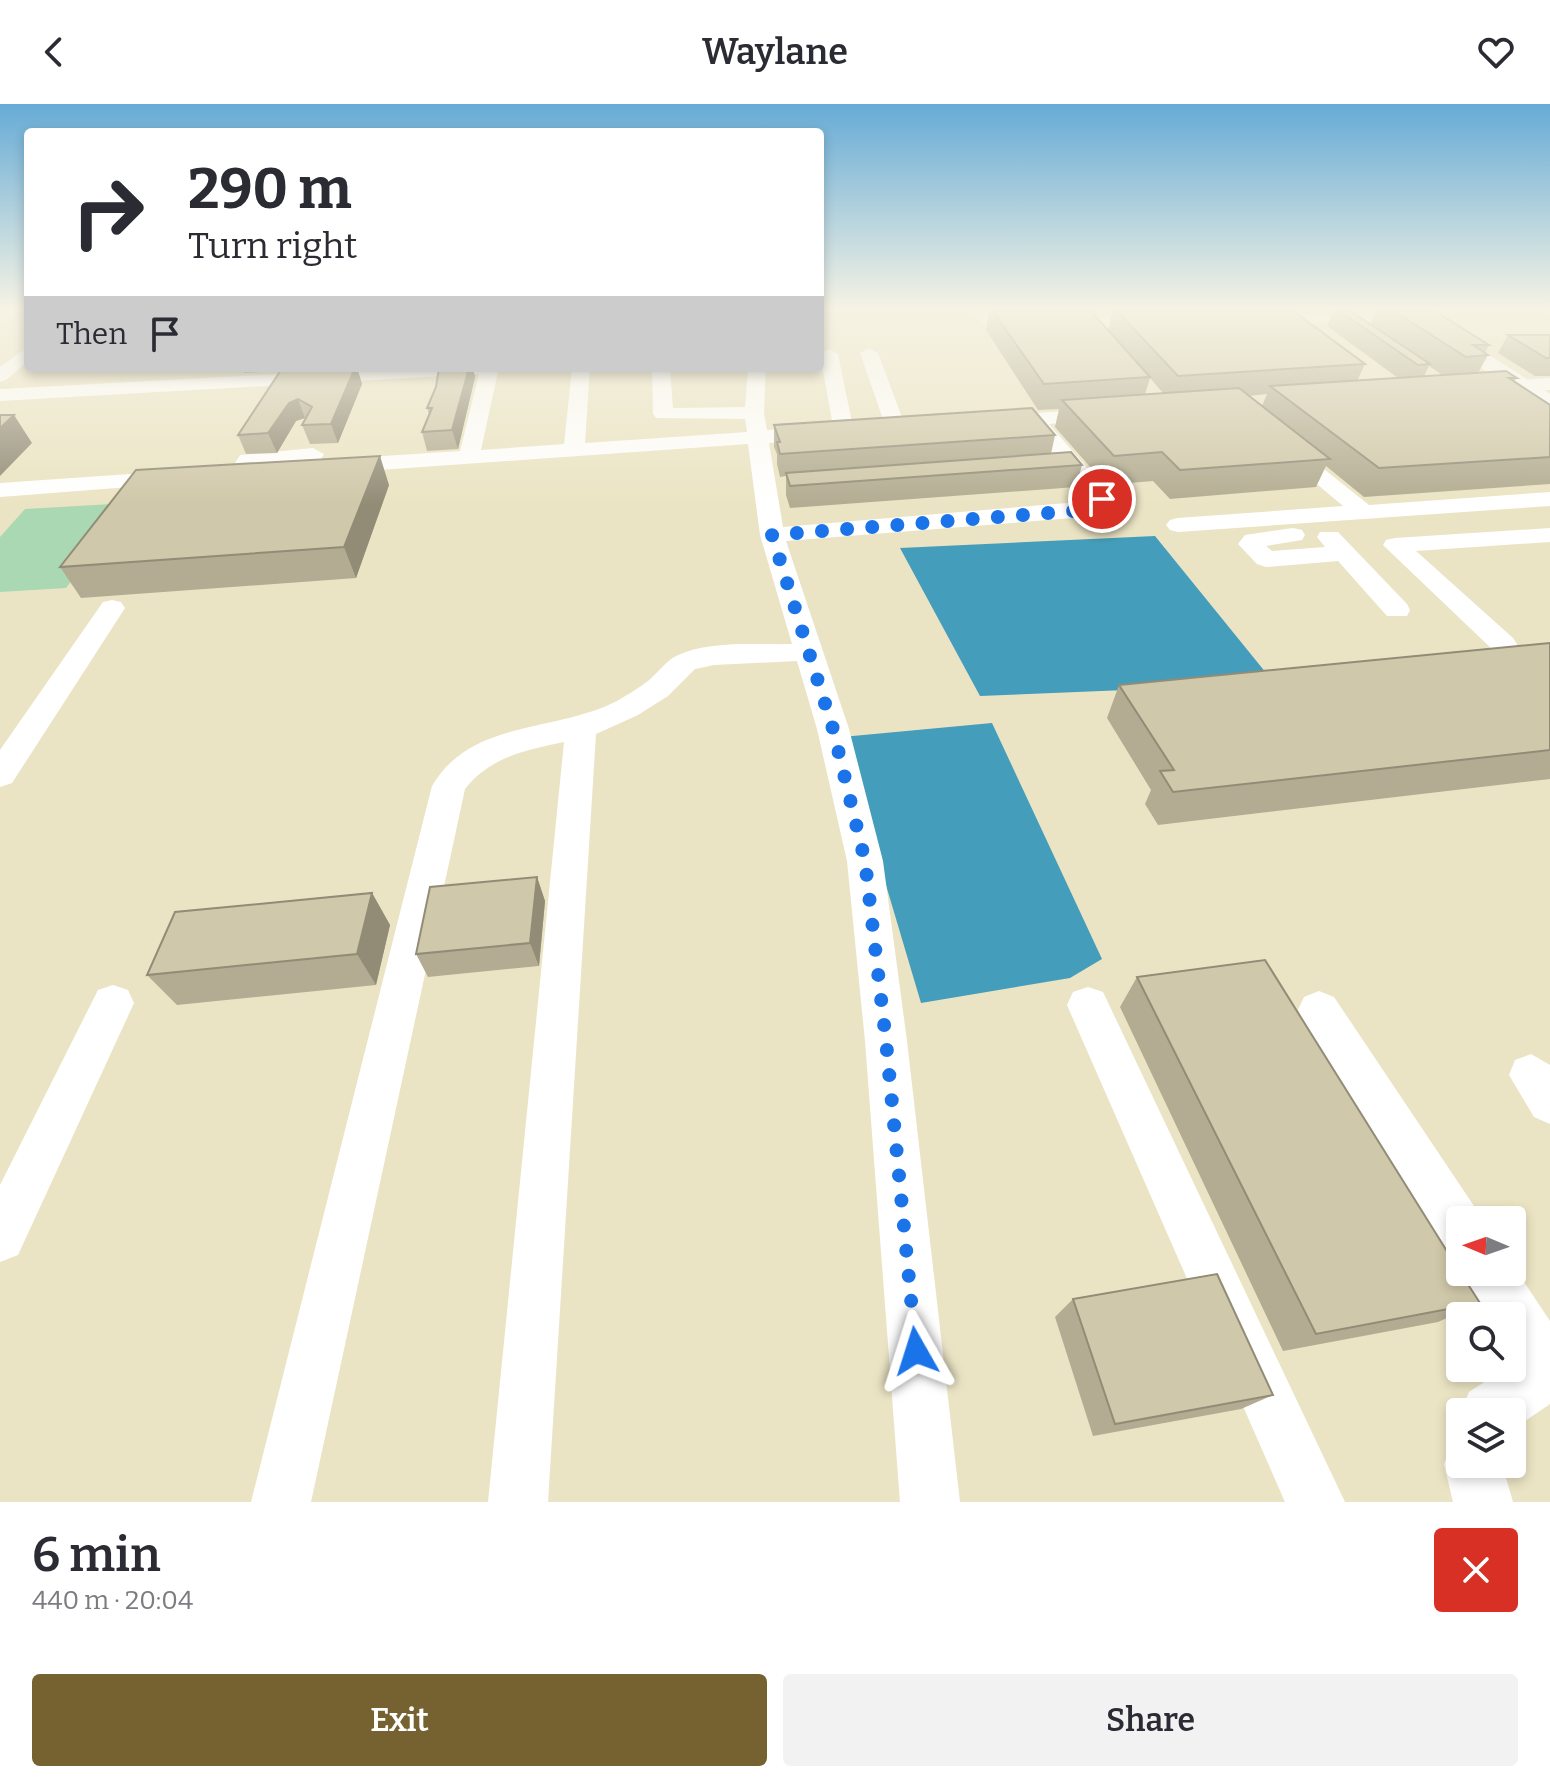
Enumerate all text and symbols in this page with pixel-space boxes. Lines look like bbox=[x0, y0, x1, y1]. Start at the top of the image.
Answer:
icon: back bbox=[32, 30, 76, 74]
text: Waylane bbox=[702, 30, 848, 74]
icon: heart bbox=[1474, 30, 1518, 74]
text: 290 m bbox=[188, 156, 352, 223]
icon: right bbox=[56, 160, 160, 264]
text: Turn right bbox=[188, 224, 357, 268]
icon: arrive bbox=[143, 312, 187, 356]
text: Then bbox=[56, 316, 127, 352]
pin bbox=[1068, 465, 1136, 533]
icon: arrive bbox=[1080, 477, 1124, 521]
north arrow bbox=[1446, 1206, 1526, 1286]
map controls bbox=[1446, 1206, 1526, 1478]
button: search bbox=[1446, 1302, 1526, 1382]
position arrow bbox=[874, 1309, 958, 1393]
button: layers bbox=[1446, 1398, 1526, 1478]
text: 6 min bbox=[32, 1526, 161, 1584]
button: close bbox=[1434, 1528, 1518, 1612]
text: 440 m · 20:04 bbox=[32, 1585, 193, 1616]
button: Exit bbox=[32, 1674, 767, 1766]
button: Share bbox=[783, 1674, 1518, 1766]

